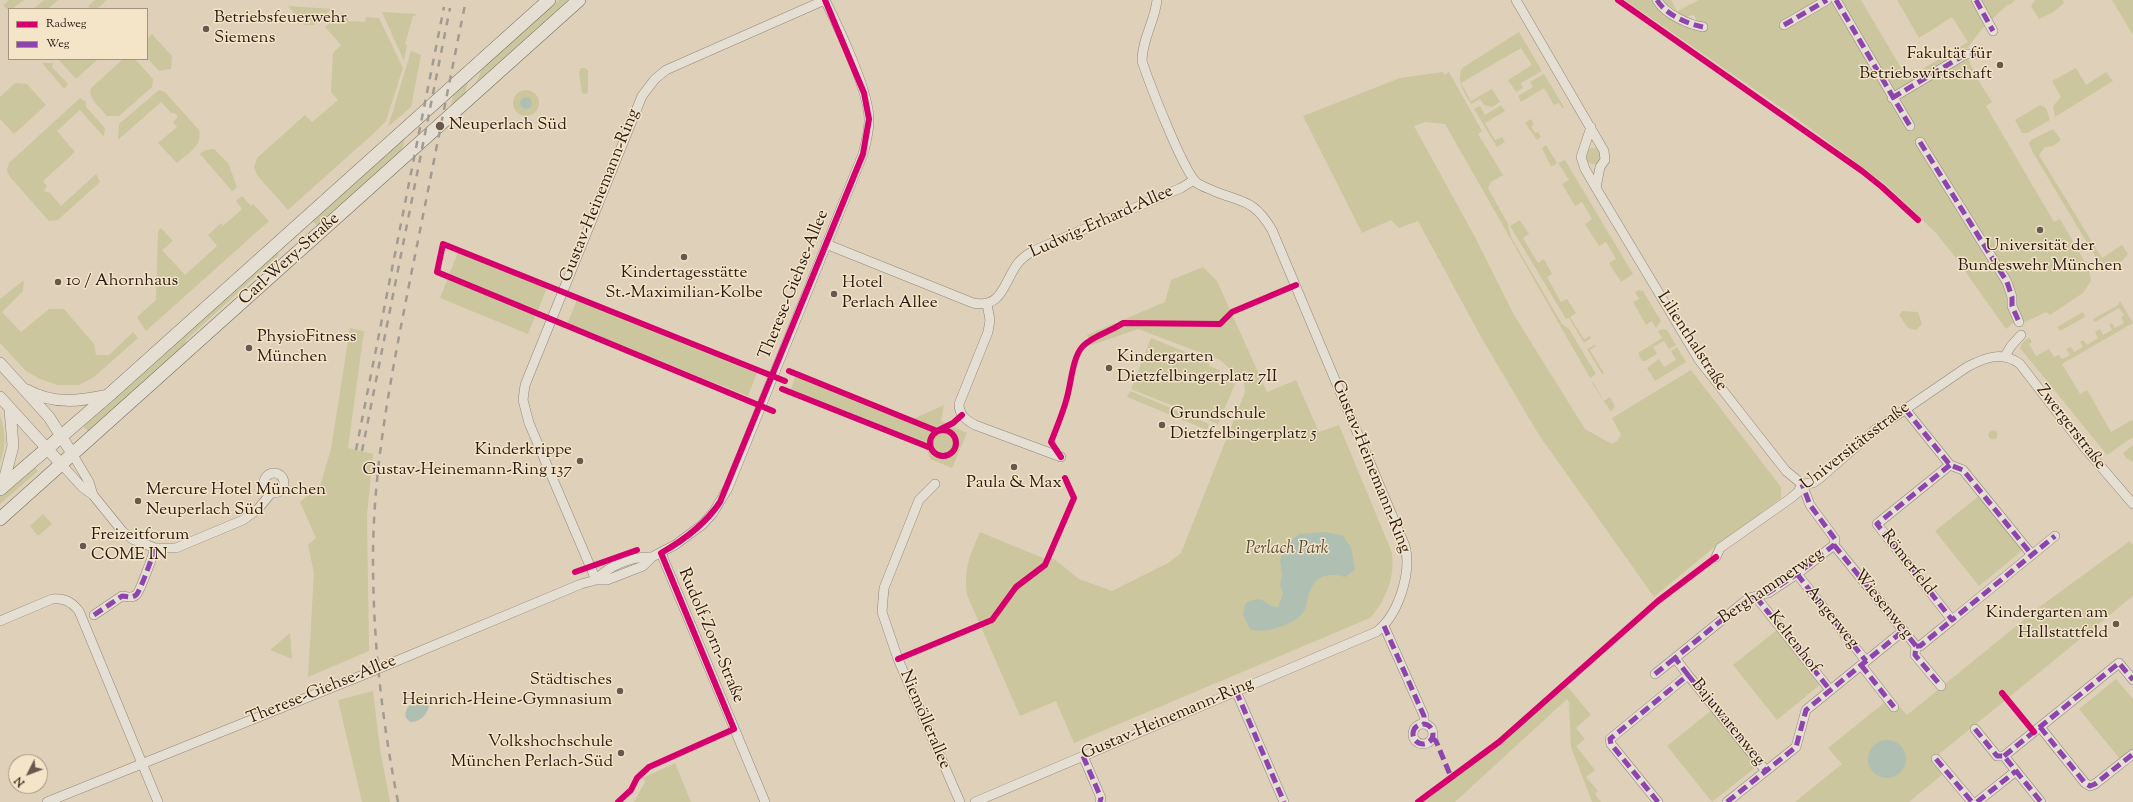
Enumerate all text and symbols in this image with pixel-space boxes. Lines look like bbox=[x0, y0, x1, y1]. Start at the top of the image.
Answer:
legend bbox=[8, 8, 148, 60]
place label: Betriebsfeuerwehr Siemens bbox=[214, 9, 347, 49]
text: Radweg bbox=[46, 15, 87, 33]
marker: Betriebsfeuerwehr Siemens bbox=[201, 24, 211, 34]
text: Weg bbox=[46, 35, 70, 53]
place label: Fakultät für Betriebswirtschaft bbox=[1859, 45, 1992, 85]
marker: Fakultät für Betriebswirtschaft bbox=[1995, 60, 2005, 70]
street label: Gustav-Heinemann-Ring bbox=[557, 107, 645, 285]
place label: Neuperlach Süd bbox=[449, 116, 567, 136]
marker: Neuperlach Süd bbox=[434, 120, 446, 132]
street label: Ludwig-Erhard-Allee bbox=[1027, 182, 1177, 264]
street label: Therese-Giehse-Allee bbox=[756, 207, 834, 363]
street label: Carl-Wery-Straße bbox=[236, 210, 344, 310]
marker: Universität der Bundeswehr München bbox=[2035, 225, 2045, 235]
place label: Universität der Bundeswehr München bbox=[1958, 237, 2122, 277]
marker: Kindertagesstätte St.-Maximilian-Kolbe bbox=[679, 252, 689, 262]
place label: Kindertagesstätte St.-Maximilian-Kolbe bbox=[605, 264, 763, 304]
place label: 10 / Ahornhaus bbox=[66, 272, 178, 292]
place label: Hotel Perlach Allee bbox=[842, 274, 938, 314]
marker: 10 / Ahornhaus bbox=[53, 277, 63, 287]
marker: Hotel Perlach Allee bbox=[829, 289, 839, 299]
street label: Lilienthalstraße bbox=[1651, 289, 1731, 395]
place label: PhysioFitness München bbox=[257, 328, 356, 368]
marker: PhysioFitness München bbox=[244, 343, 254, 353]
place label: Kindergarten Dietzfelbingerplatz 7II bbox=[1117, 348, 1277, 388]
marker: Kindergarten Dietzfelbingerplatz 7II bbox=[1104, 363, 1114, 373]
street label: Gustav-Heinemann-Ring bbox=[1326, 378, 1414, 556]
street label: Zwergerstraße bbox=[2031, 382, 2109, 474]
street label: Universitätsstraße bbox=[1798, 398, 1914, 496]
place label: Grundschule Dietzfelbingerplatz 5 bbox=[1170, 405, 1316, 445]
marker: Grundschule Dietzfelbingerplatz 5 bbox=[1157, 420, 1167, 430]
place label: Kinderkrippe Gustav-Heinemann-Ring 137 bbox=[362, 441, 572, 481]
marker: Kinderkrippe Gustav-Heinemann-Ring 137 bbox=[575, 456, 585, 466]
marker: Paula & Max bbox=[1009, 462, 1019, 472]
place label: Paula & Max bbox=[966, 474, 1062, 494]
place label: Mercure Hotel München Neuperlach Süd bbox=[146, 481, 326, 521]
marker: Mercure Hotel München Neuperlach Süd bbox=[133, 496, 143, 506]
place label: Freizeitforum COME IN bbox=[91, 526, 189, 566]
street label: Römerfeld bbox=[1875, 526, 1939, 600]
park label: Perlach Park bbox=[1246, 540, 1328, 560]
marker: Freizeitforum COME IN bbox=[78, 541, 88, 551]
street label: Berghammerweg bbox=[1716, 544, 1828, 630]
street label: Rudolf-Zorn-Straße bbox=[672, 566, 748, 706]
street label: Wiesenweg bbox=[1848, 566, 1916, 644]
street label: Angerweg bbox=[1800, 583, 1862, 653]
place label: Kindergarten am Hallstattfeld bbox=[1986, 604, 2108, 644]
street label: Keltenhof bbox=[1763, 608, 1823, 678]
marker: Kindergarten am Hallstattfeld bbox=[2111, 619, 2121, 629]
street label: Therese-Giehse-Allee bbox=[244, 652, 400, 730]
street label: Niemöllerallee bbox=[894, 667, 954, 773]
place label: Städtisches Heinrich-Heine-Gymnasium bbox=[402, 671, 612, 711]
street label: Gustav-Heinemann-Ring bbox=[1079, 675, 1257, 765]
street label: Bajuwarenweg bbox=[1686, 676, 1768, 770]
marker: Städtisches Heinrich-Heine-Gymnasium bbox=[615, 686, 625, 696]
place label: Volkshochschule München Perlach-Süd bbox=[451, 733, 613, 773]
marker: Volkshochschule München Perlach-Süd bbox=[616, 748, 626, 758]
north arrow bbox=[8, 754, 48, 794]
text: N bbox=[11, 773, 29, 790]

